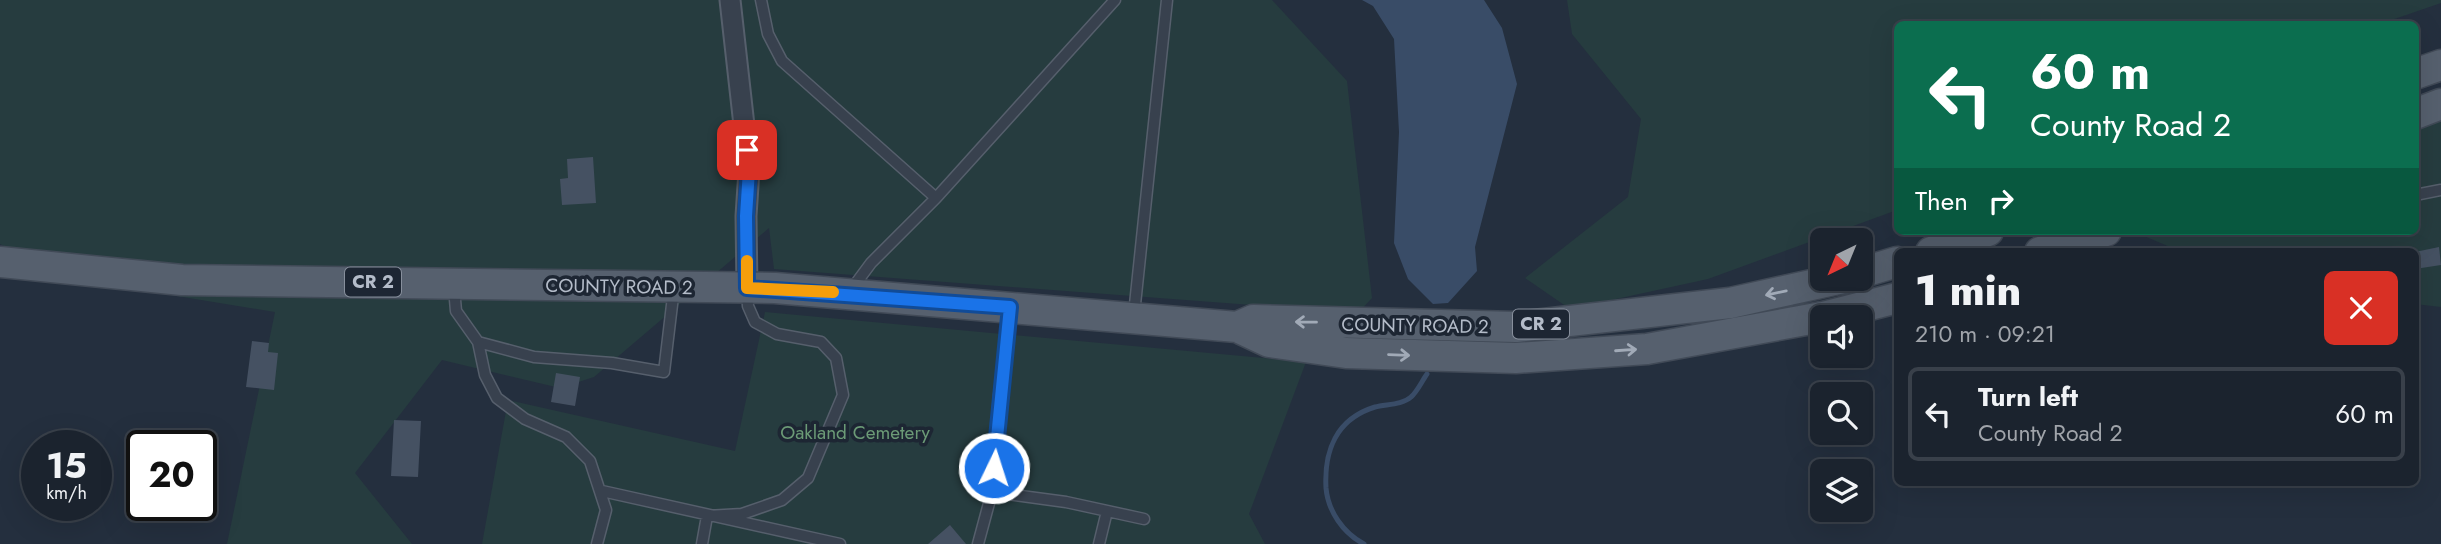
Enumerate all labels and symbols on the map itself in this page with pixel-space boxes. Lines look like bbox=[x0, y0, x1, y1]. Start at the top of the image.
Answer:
pin bbox=[717, 120, 777, 180]
north arrow bbox=[1810, 228, 1872, 290]
road number: CR 2 bbox=[345, 268, 401, 296]
street label: COUNTY ROAD 2 bbox=[545, 272, 693, 301]
one-way arrow bbox=[1765, 287, 1788, 301]
road number: CR 2 bbox=[1513, 310, 1569, 338]
street label: COUNTY ROAD 2 bbox=[1341, 311, 1489, 340]
one-way arrow bbox=[1295, 315, 1318, 328]
one-way arrow bbox=[1614, 344, 1637, 357]
one-way arrow bbox=[1387, 348, 1410, 361]
park label: Oakland Cemetery bbox=[780, 419, 930, 446]
speed limit sign: 20 bbox=[126, 430, 217, 521]
position arrow bbox=[957, 431, 1031, 505]

